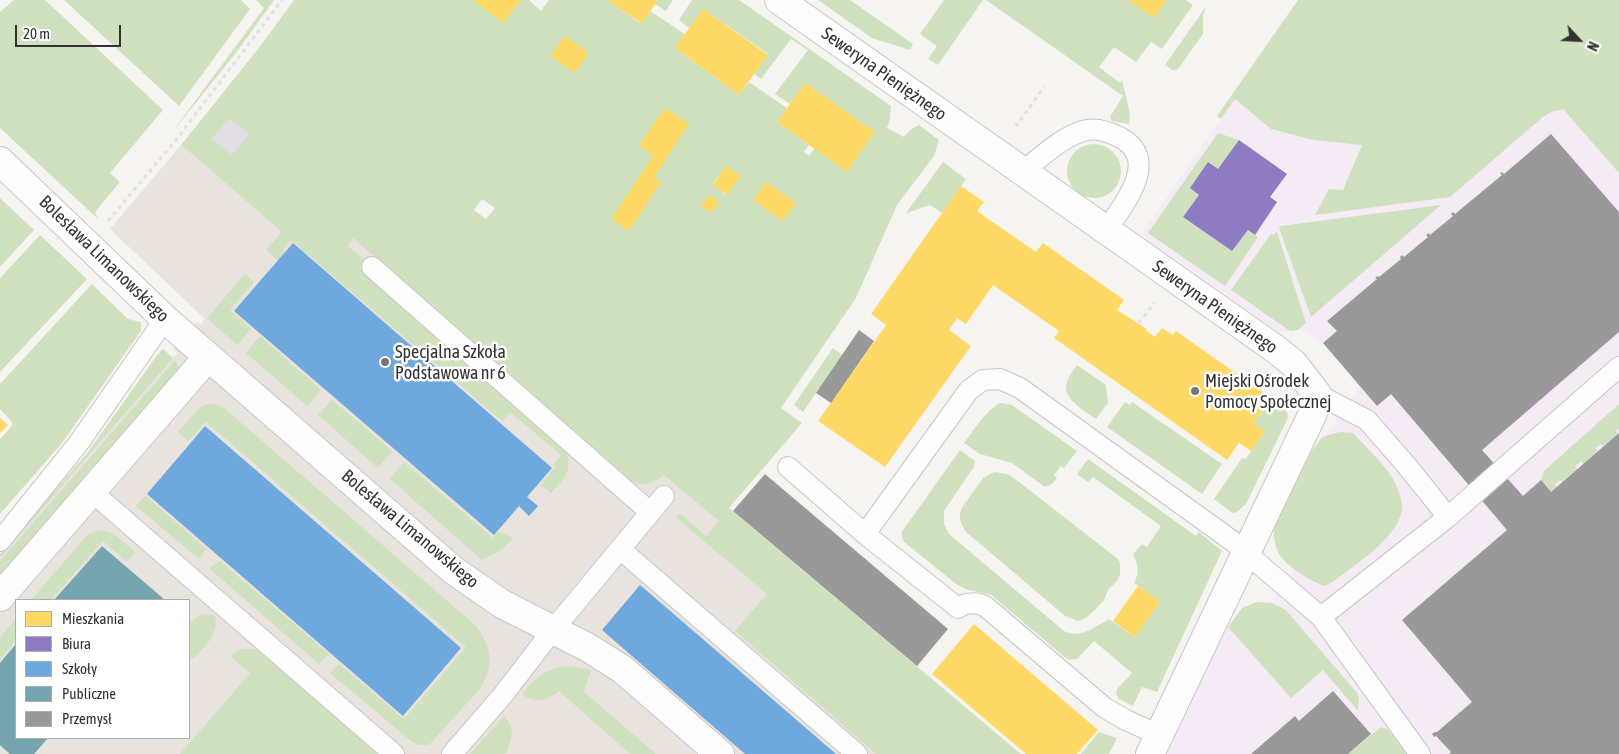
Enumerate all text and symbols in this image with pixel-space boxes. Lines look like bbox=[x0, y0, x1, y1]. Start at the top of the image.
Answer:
scale bar bbox=[18, 15, 124, 47]
north arrow bbox=[1554, 15, 1604, 65]
street label: Seweryna Pieniężnego bbox=[817, 23, 951, 125]
text: 20 m bbox=[23, 25, 50, 42]
text: N bbox=[1584, 39, 1602, 53]
street label: Bolesława Limanowskiego bbox=[34, 191, 174, 327]
street label: Seweryna Pieniężnego bbox=[1148, 256, 1282, 358]
place label: Specjalna Szkoła Podstawowa nr 6 bbox=[395, 341, 506, 384]
marker: Specjalna Szkoła Podstawowa nr 6 bbox=[379, 356, 391, 368]
place label: Miejski Ośrodek Pomocy Społecznej bbox=[1205, 370, 1331, 412]
marker: Miejski Ośrodek Pomocy Społecznej bbox=[1189, 385, 1201, 397]
street label: Bolesława Limanowskiego bbox=[337, 465, 483, 593]
legend bbox=[15, 599, 190, 739]
text: Mieszkania bbox=[62, 610, 124, 627]
text: Biura bbox=[62, 635, 91, 652]
text: Szkoły bbox=[62, 660, 97, 677]
text: Publiczne bbox=[62, 685, 116, 702]
text: Przemysł bbox=[62, 710, 112, 727]

